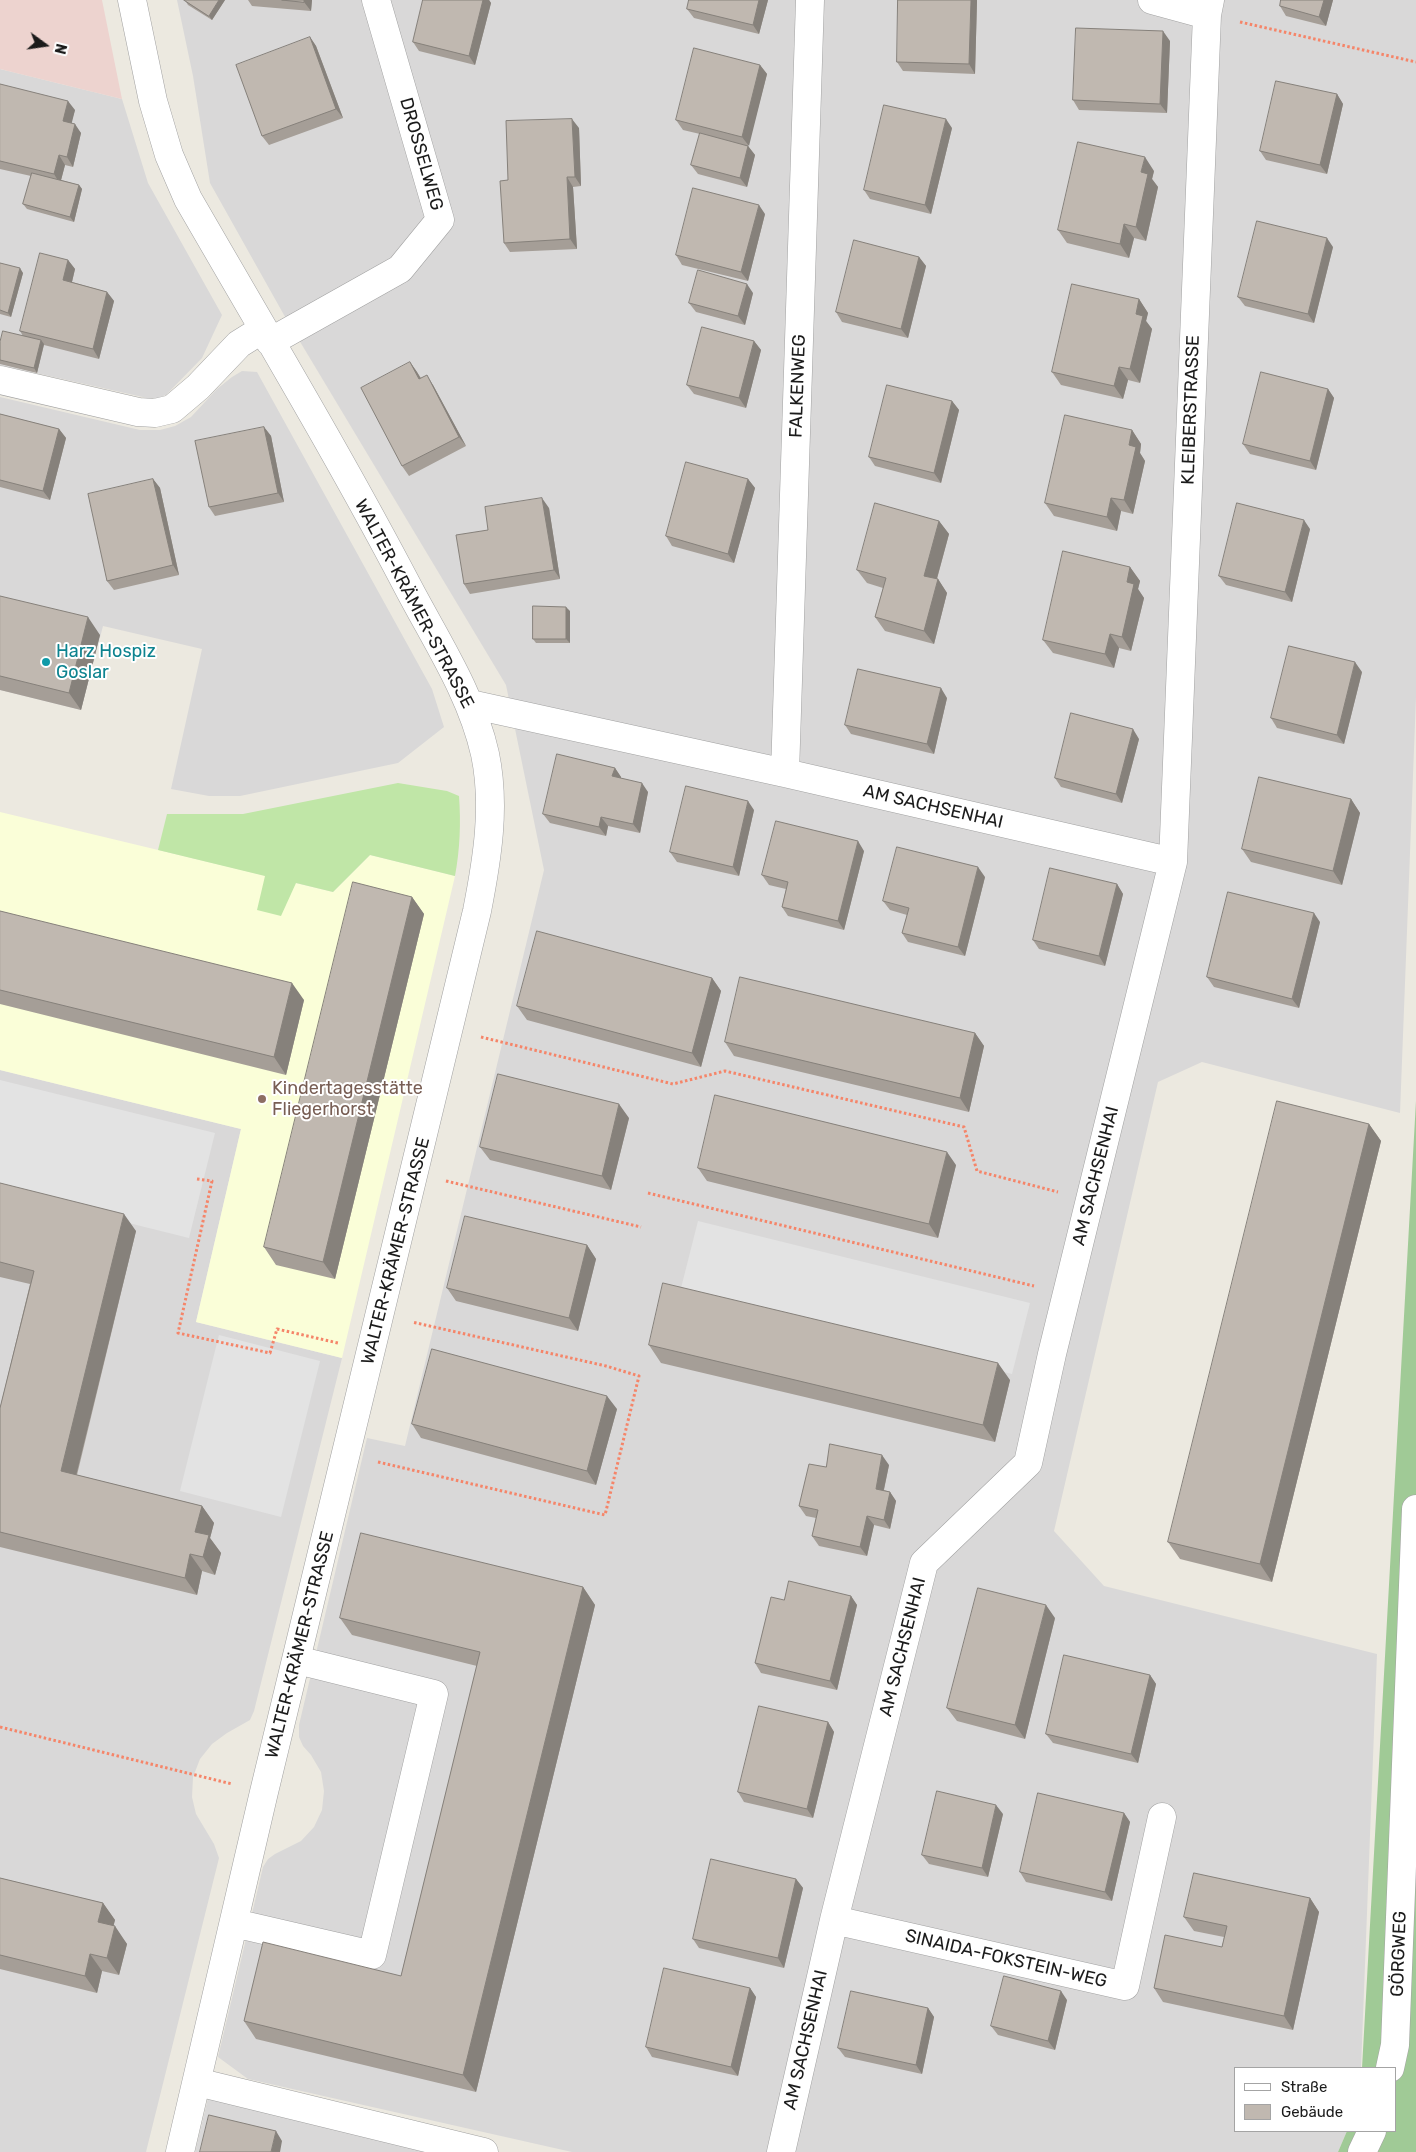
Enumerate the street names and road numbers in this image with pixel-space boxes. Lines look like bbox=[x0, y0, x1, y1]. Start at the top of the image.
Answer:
street label: DROSSELWEG bbox=[395, 95, 447, 213]
street label: FALKENWEG bbox=[785, 334, 811, 438]
street label: KLEIBERSTRASSE bbox=[1178, 335, 1204, 485]
street label: WALTER-KRÄMER-STRASSE bbox=[350, 496, 478, 712]
street label: AM SACHSENHAI bbox=[861, 780, 1005, 834]
street label: AM SACHSENHAI bbox=[1068, 1104, 1124, 1248]
street label: WALTER-KRÄMER-STRASSE bbox=[357, 1135, 435, 1367]
street label: WALTER-KRÄMER-STRASSE bbox=[261, 1529, 339, 1761]
street label: AM SACHSENHAI bbox=[875, 1575, 931, 1719]
street label: GÖRGWEG bbox=[1387, 1911, 1411, 1997]
street label: SINAIDA-FOKSTEIN-WEG bbox=[903, 1925, 1109, 1993]
street label: AM SACHSENHAI bbox=[779, 1968, 833, 2112]

